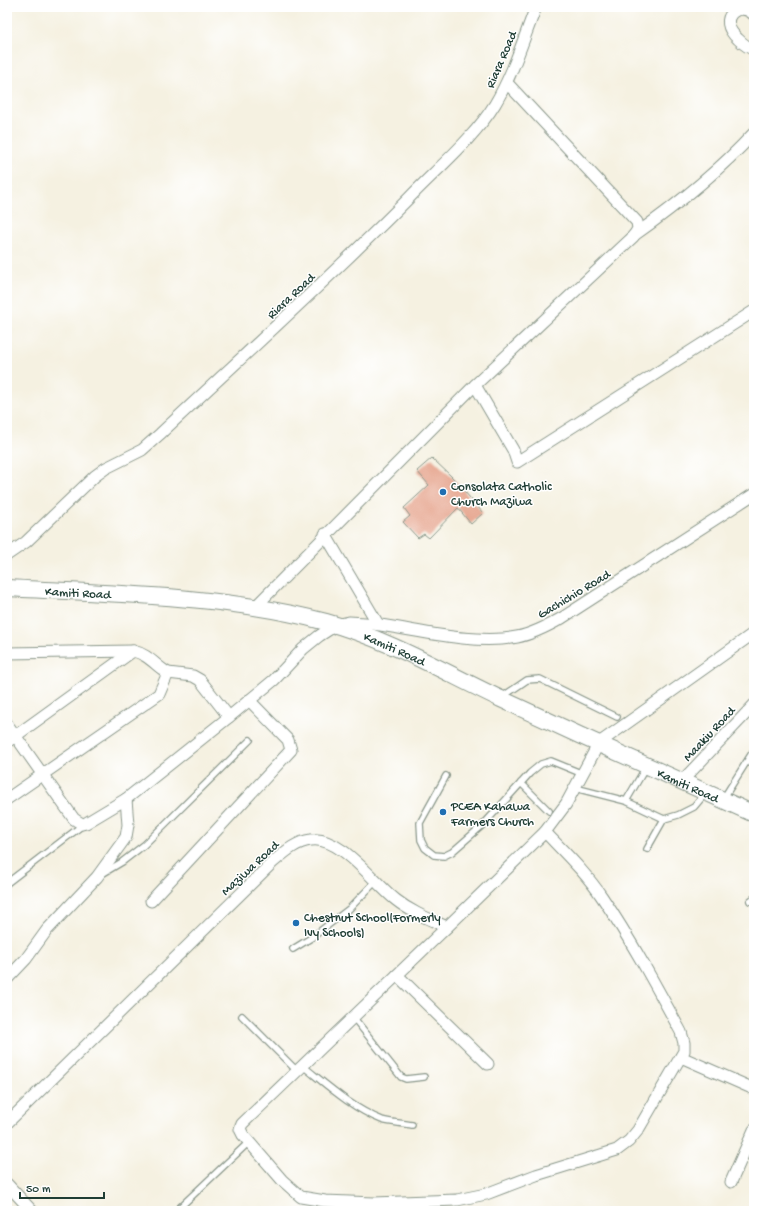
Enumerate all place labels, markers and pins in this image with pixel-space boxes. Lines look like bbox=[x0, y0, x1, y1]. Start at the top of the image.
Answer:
place label: Consolata Catholic Church Maziwa bbox=[451, 480, 552, 510]
marker: Consolata Catholic Church Maziwa bbox=[438, 487, 448, 497]
place label: PCEA Kahawa Farmers Church bbox=[450, 800, 534, 830]
marker: PCEA Kahawa Farmers Church bbox=[438, 807, 448, 817]
place label: Chestnut School(Formerly Ivy Schools) bbox=[304, 911, 441, 941]
marker: Chestnut School(Formerly Ivy Schools) bbox=[291, 918, 301, 928]

